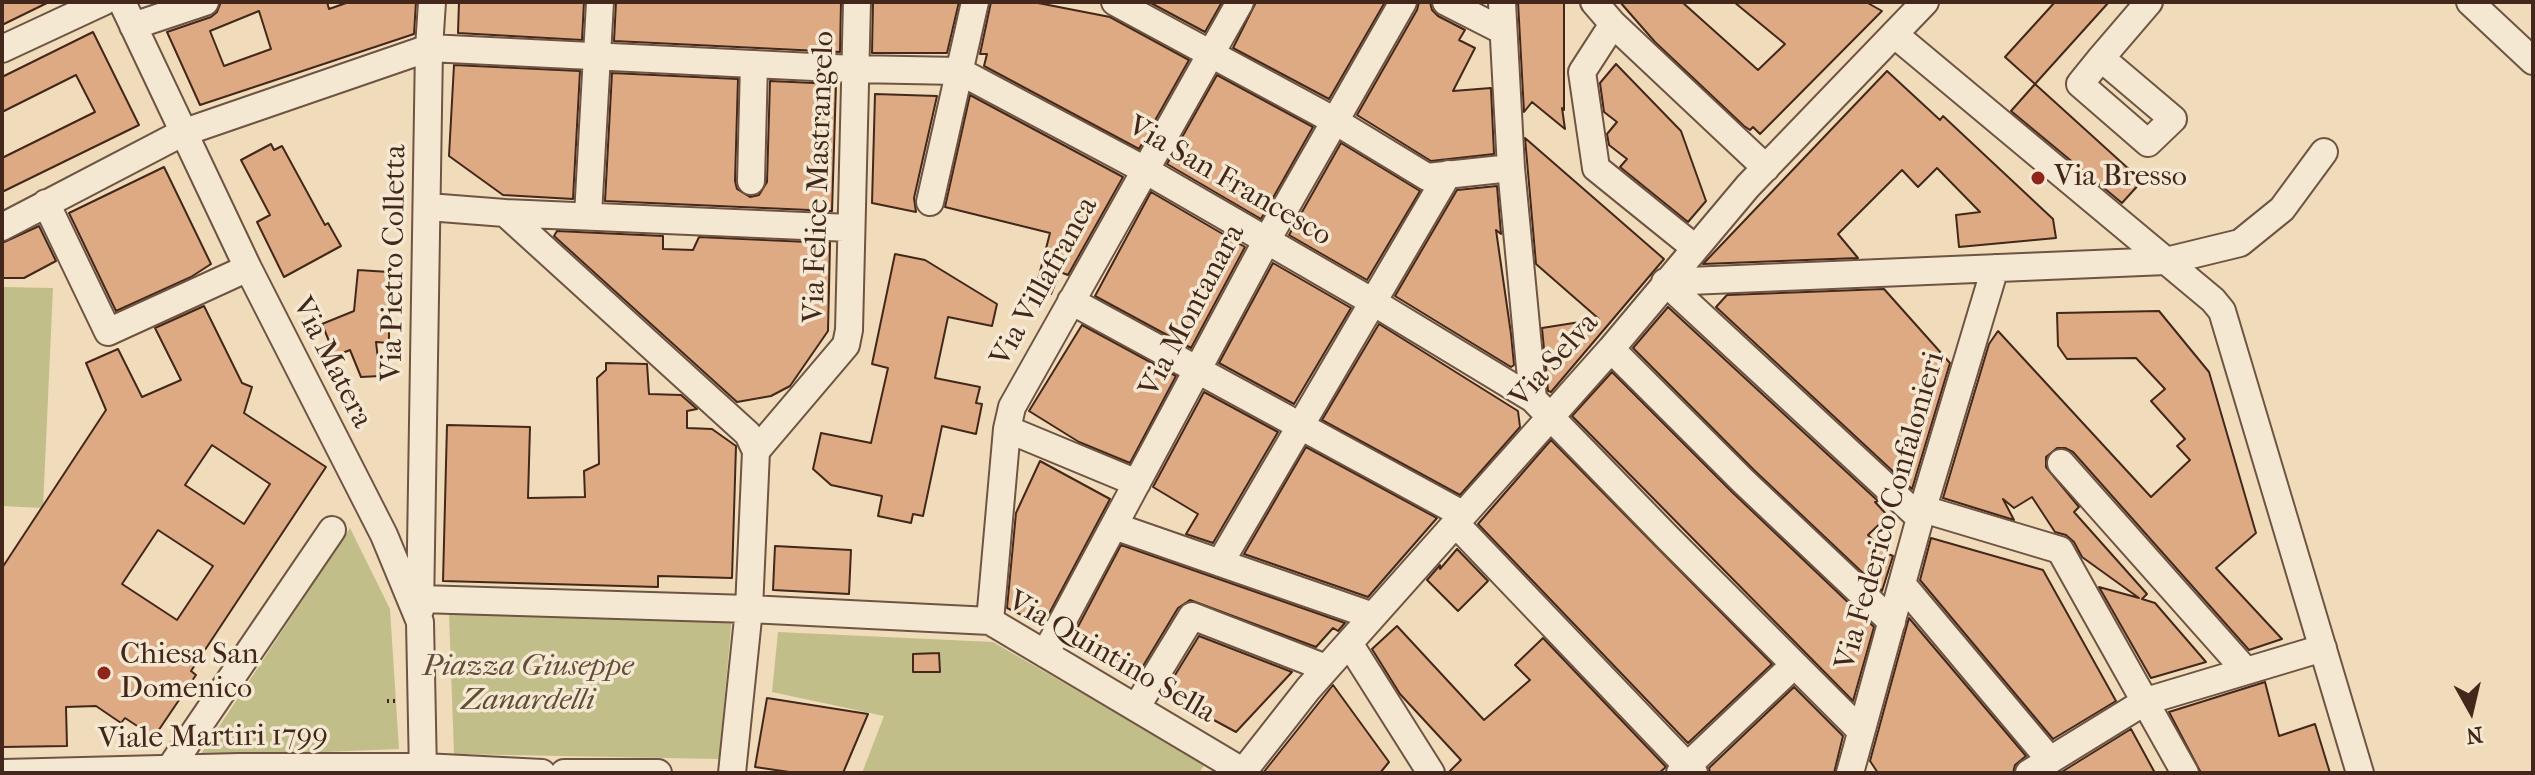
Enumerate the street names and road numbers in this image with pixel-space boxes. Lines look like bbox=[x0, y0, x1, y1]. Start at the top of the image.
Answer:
street label: Via Felice Mastrangelo bbox=[797, 30, 843, 324]
street label: Via San Francesco bbox=[1121, 109, 1337, 255]
street label: Via Pietro Colletta bbox=[375, 144, 415, 382]
street label: Via Villafranca bbox=[984, 191, 1106, 373]
street label: Via Montanara bbox=[1132, 218, 1254, 404]
street label: Via Matera bbox=[283, 292, 379, 434]
street label: Via Selva bbox=[1503, 306, 1607, 416]
street label: Via Federico Confalonieri bbox=[1828, 348, 1954, 674]
street label: Via Quintino Sella bbox=[1001, 584, 1221, 732]
street label: Viale Martiri 1799 bbox=[98, 718, 328, 758]

